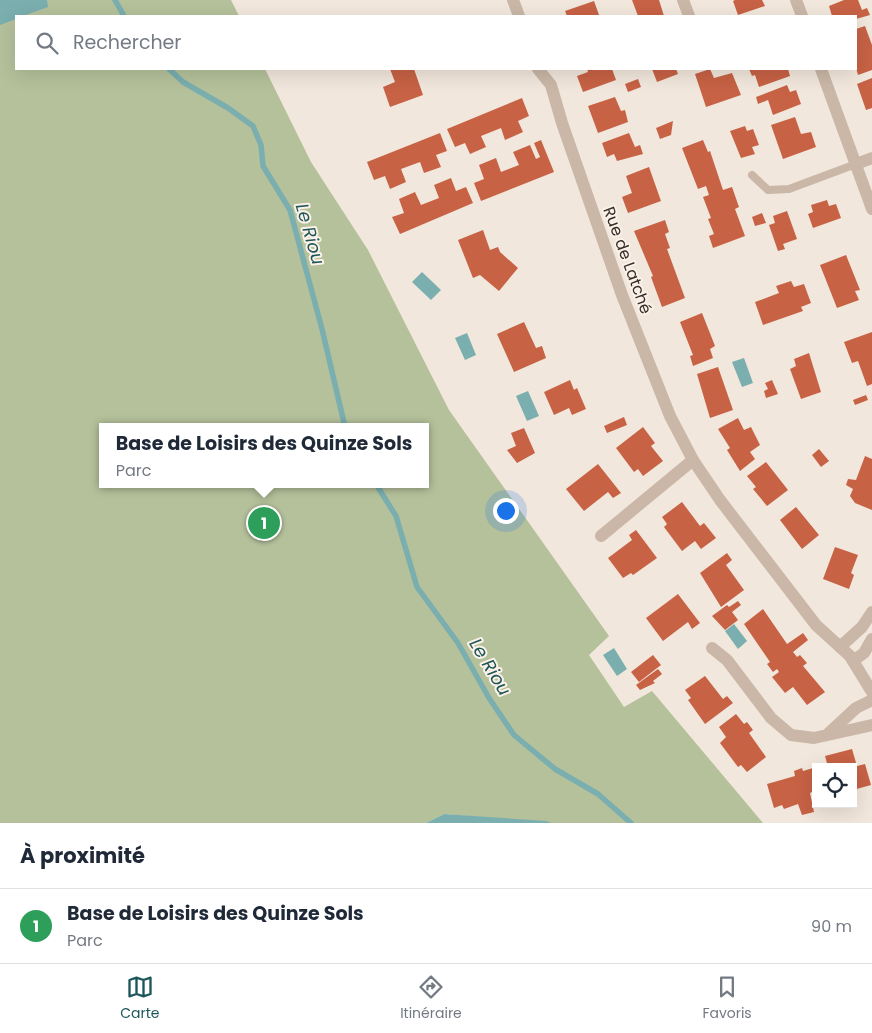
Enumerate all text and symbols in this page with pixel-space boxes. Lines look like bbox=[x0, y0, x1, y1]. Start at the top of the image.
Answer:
search box bbox=[15, 15, 857, 70]
icon: search bbox=[33, 29, 61, 57]
text: Rechercher bbox=[73, 29, 181, 56]
water label: Le Riou bbox=[290, 200, 331, 267]
street label: Rue de Latché bbox=[597, 203, 658, 317]
popup bbox=[99, 423, 429, 488]
text: Base de Loisirs des Quinze Sols bbox=[116, 430, 412, 457]
text: Parc bbox=[116, 459, 151, 482]
your location bbox=[493, 498, 519, 524]
pin: 1 bbox=[248, 504, 280, 542]
water label: Le Riou bbox=[464, 633, 517, 700]
map controls bbox=[812, 763, 857, 808]
button: locate bbox=[812, 763, 857, 808]
text: À proximité bbox=[20, 841, 145, 870]
text: Base de Loisirs des Quinze Sols bbox=[67, 900, 364, 927]
text: 1 bbox=[33, 915, 39, 938]
text: 90 m bbox=[811, 915, 852, 938]
text: Parc bbox=[67, 929, 103, 952]
tab: Carte bbox=[120, 973, 160, 1024]
tab: Itinéraire bbox=[400, 973, 462, 1024]
tab: Favoris bbox=[702, 973, 752, 1024]

